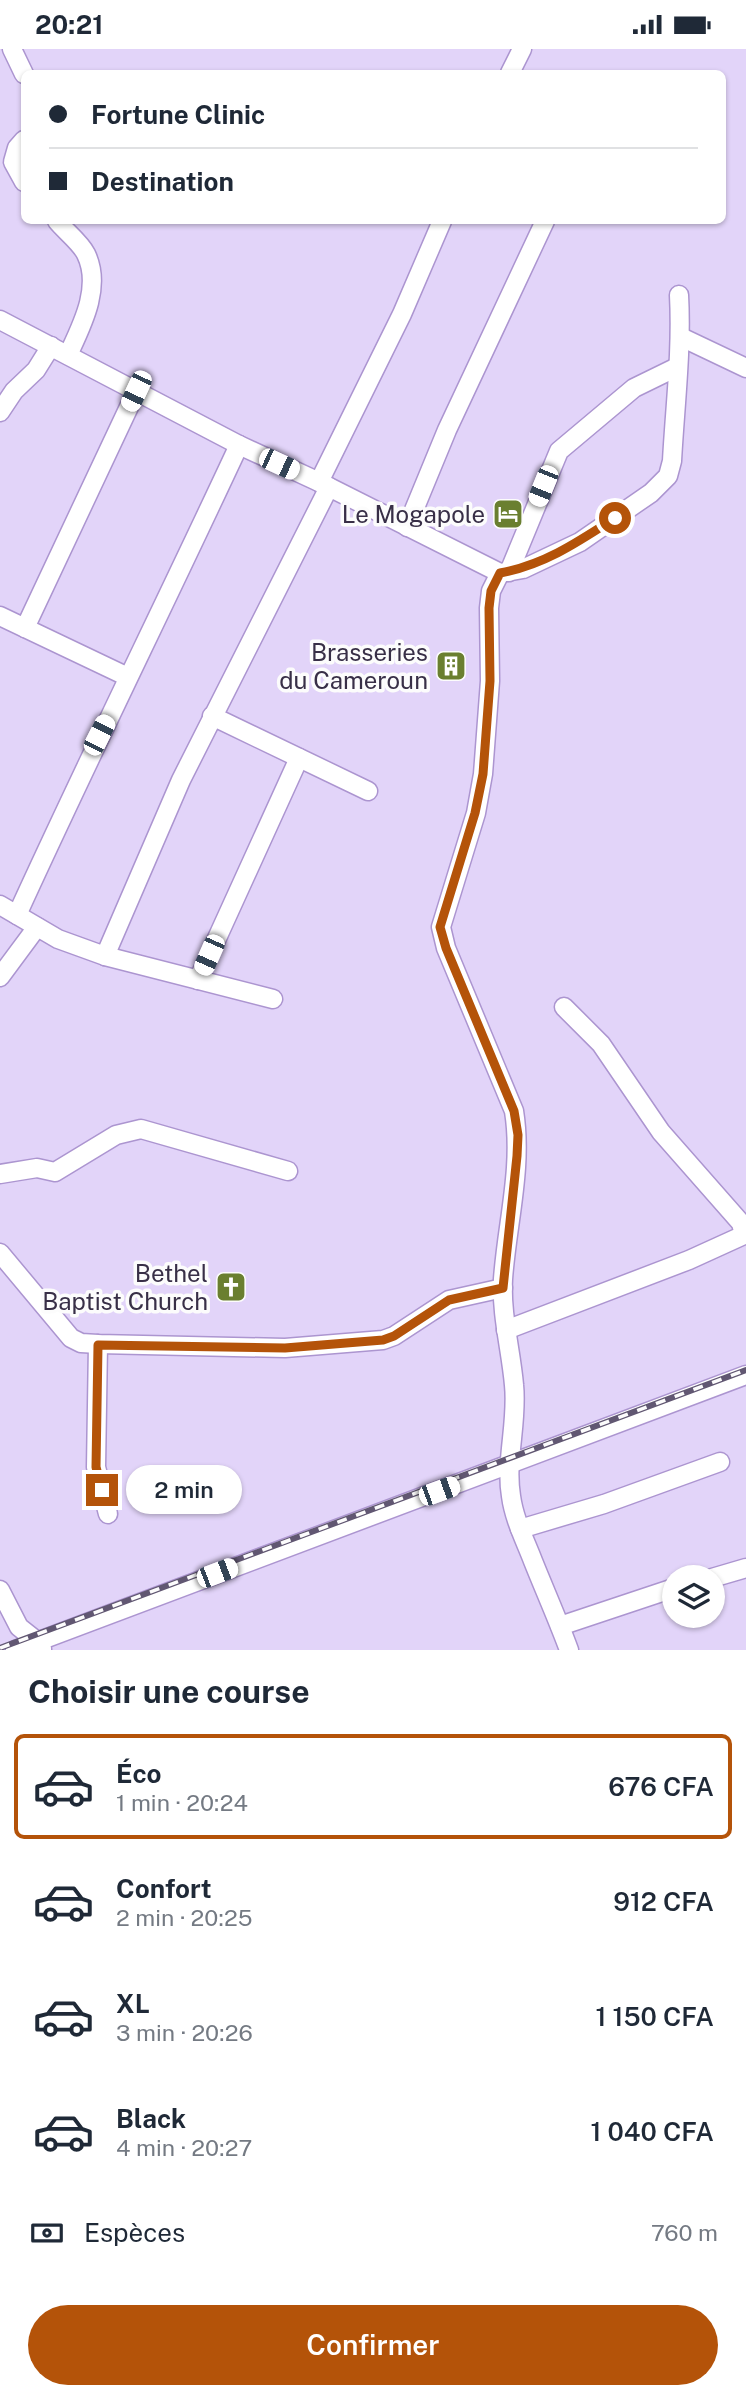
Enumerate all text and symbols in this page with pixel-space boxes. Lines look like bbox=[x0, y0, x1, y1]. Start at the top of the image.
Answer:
text: 20:21 bbox=[35, 9, 103, 40]
text: Fortune Clinic bbox=[91, 99, 265, 130]
text: Destination bbox=[91, 166, 234, 197]
car bbox=[118, 368, 155, 414]
car bbox=[256, 446, 303, 482]
car bbox=[526, 463, 561, 509]
hotel icon: Le Mogapole bbox=[491, 497, 525, 531]
place label: Le Mogapole bbox=[342, 500, 485, 528]
route start bbox=[599, 502, 631, 534]
place label: Brasseries du Cameroun bbox=[279, 638, 428, 694]
building icon: Brasseries du Cameroun bbox=[434, 649, 468, 683]
car bbox=[81, 712, 118, 758]
car bbox=[191, 932, 228, 978]
place label: Bethel Baptist Church bbox=[42, 1259, 208, 1315]
church icon: Bethel Baptist Church bbox=[214, 1270, 248, 1304]
callout: 2 min bbox=[126, 1465, 242, 1515]
route end bbox=[86, 1474, 118, 1506]
car bbox=[416, 1474, 463, 1508]
text: 2 min bbox=[154, 1476, 214, 1503]
car bbox=[194, 1556, 241, 1590]
map controls bbox=[662, 1565, 725, 1628]
button: layers bbox=[662, 1565, 725, 1628]
text: Choisir une course bbox=[28, 1673, 310, 1710]
icon: car bbox=[32, 1755, 95, 1818]
text: Éco bbox=[116, 1758, 162, 1789]
text: 676 CFA bbox=[608, 1771, 714, 1802]
text: 1 min · 20:24 bbox=[116, 1789, 248, 1816]
icon: car bbox=[32, 1870, 95, 1933]
text: Confort bbox=[116, 1873, 212, 1904]
text: 912 CFA bbox=[613, 1886, 714, 1917]
text: 2 min · 20:25 bbox=[116, 1904, 252, 1931]
icon: car bbox=[32, 1985, 95, 2048]
text: XL bbox=[116, 1988, 150, 2019]
text: 1 150 CFA bbox=[596, 2001, 714, 2032]
text: 3 min · 20:26 bbox=[116, 2019, 253, 2046]
icon: car bbox=[32, 2100, 95, 2163]
text: Black bbox=[116, 2103, 186, 2134]
text: 1 040 CFA bbox=[591, 2116, 714, 2147]
text: 4 min · 20:27 bbox=[116, 2134, 252, 2161]
icon: cash bbox=[28, 2214, 66, 2252]
text: Espèces bbox=[84, 2217, 185, 2248]
text: 760 m bbox=[651, 2219, 718, 2246]
button: Confirmer bbox=[28, 2305, 718, 2385]

